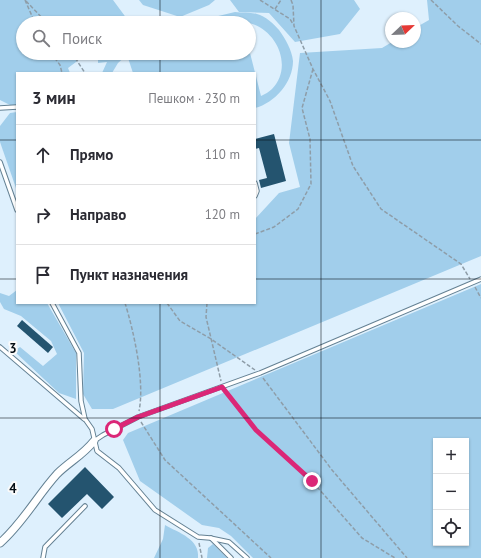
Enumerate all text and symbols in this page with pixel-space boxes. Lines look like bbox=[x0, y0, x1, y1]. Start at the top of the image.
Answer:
north arrow bbox=[385, 12, 421, 48]
search box bbox=[16, 16, 256, 60]
icon: search bbox=[30, 27, 52, 49]
text: Поиск bbox=[62, 29, 102, 48]
text: 3 мин bbox=[32, 87, 76, 109]
text: Пешком · 230 m bbox=[148, 90, 240, 107]
icon: ahead bbox=[32, 144, 54, 166]
text: Прямо bbox=[70, 145, 113, 164]
text: 110 m bbox=[205, 146, 240, 163]
icon: right bbox=[32, 204, 54, 226]
text: Направо bbox=[70, 205, 126, 224]
text: 120 m bbox=[205, 206, 240, 223]
icon: arrive bbox=[32, 264, 54, 286]
text: Пункт назначения bbox=[70, 265, 188, 284]
text: 3 bbox=[9, 340, 17, 357]
route start bbox=[105, 420, 123, 438]
map controls bbox=[433, 438, 469, 546]
button: + bbox=[433, 438, 469, 474]
route end bbox=[303, 472, 321, 490]
button: − bbox=[433, 474, 469, 510]
text: 4 bbox=[9, 480, 17, 497]
button: locate bbox=[433, 510, 469, 546]

